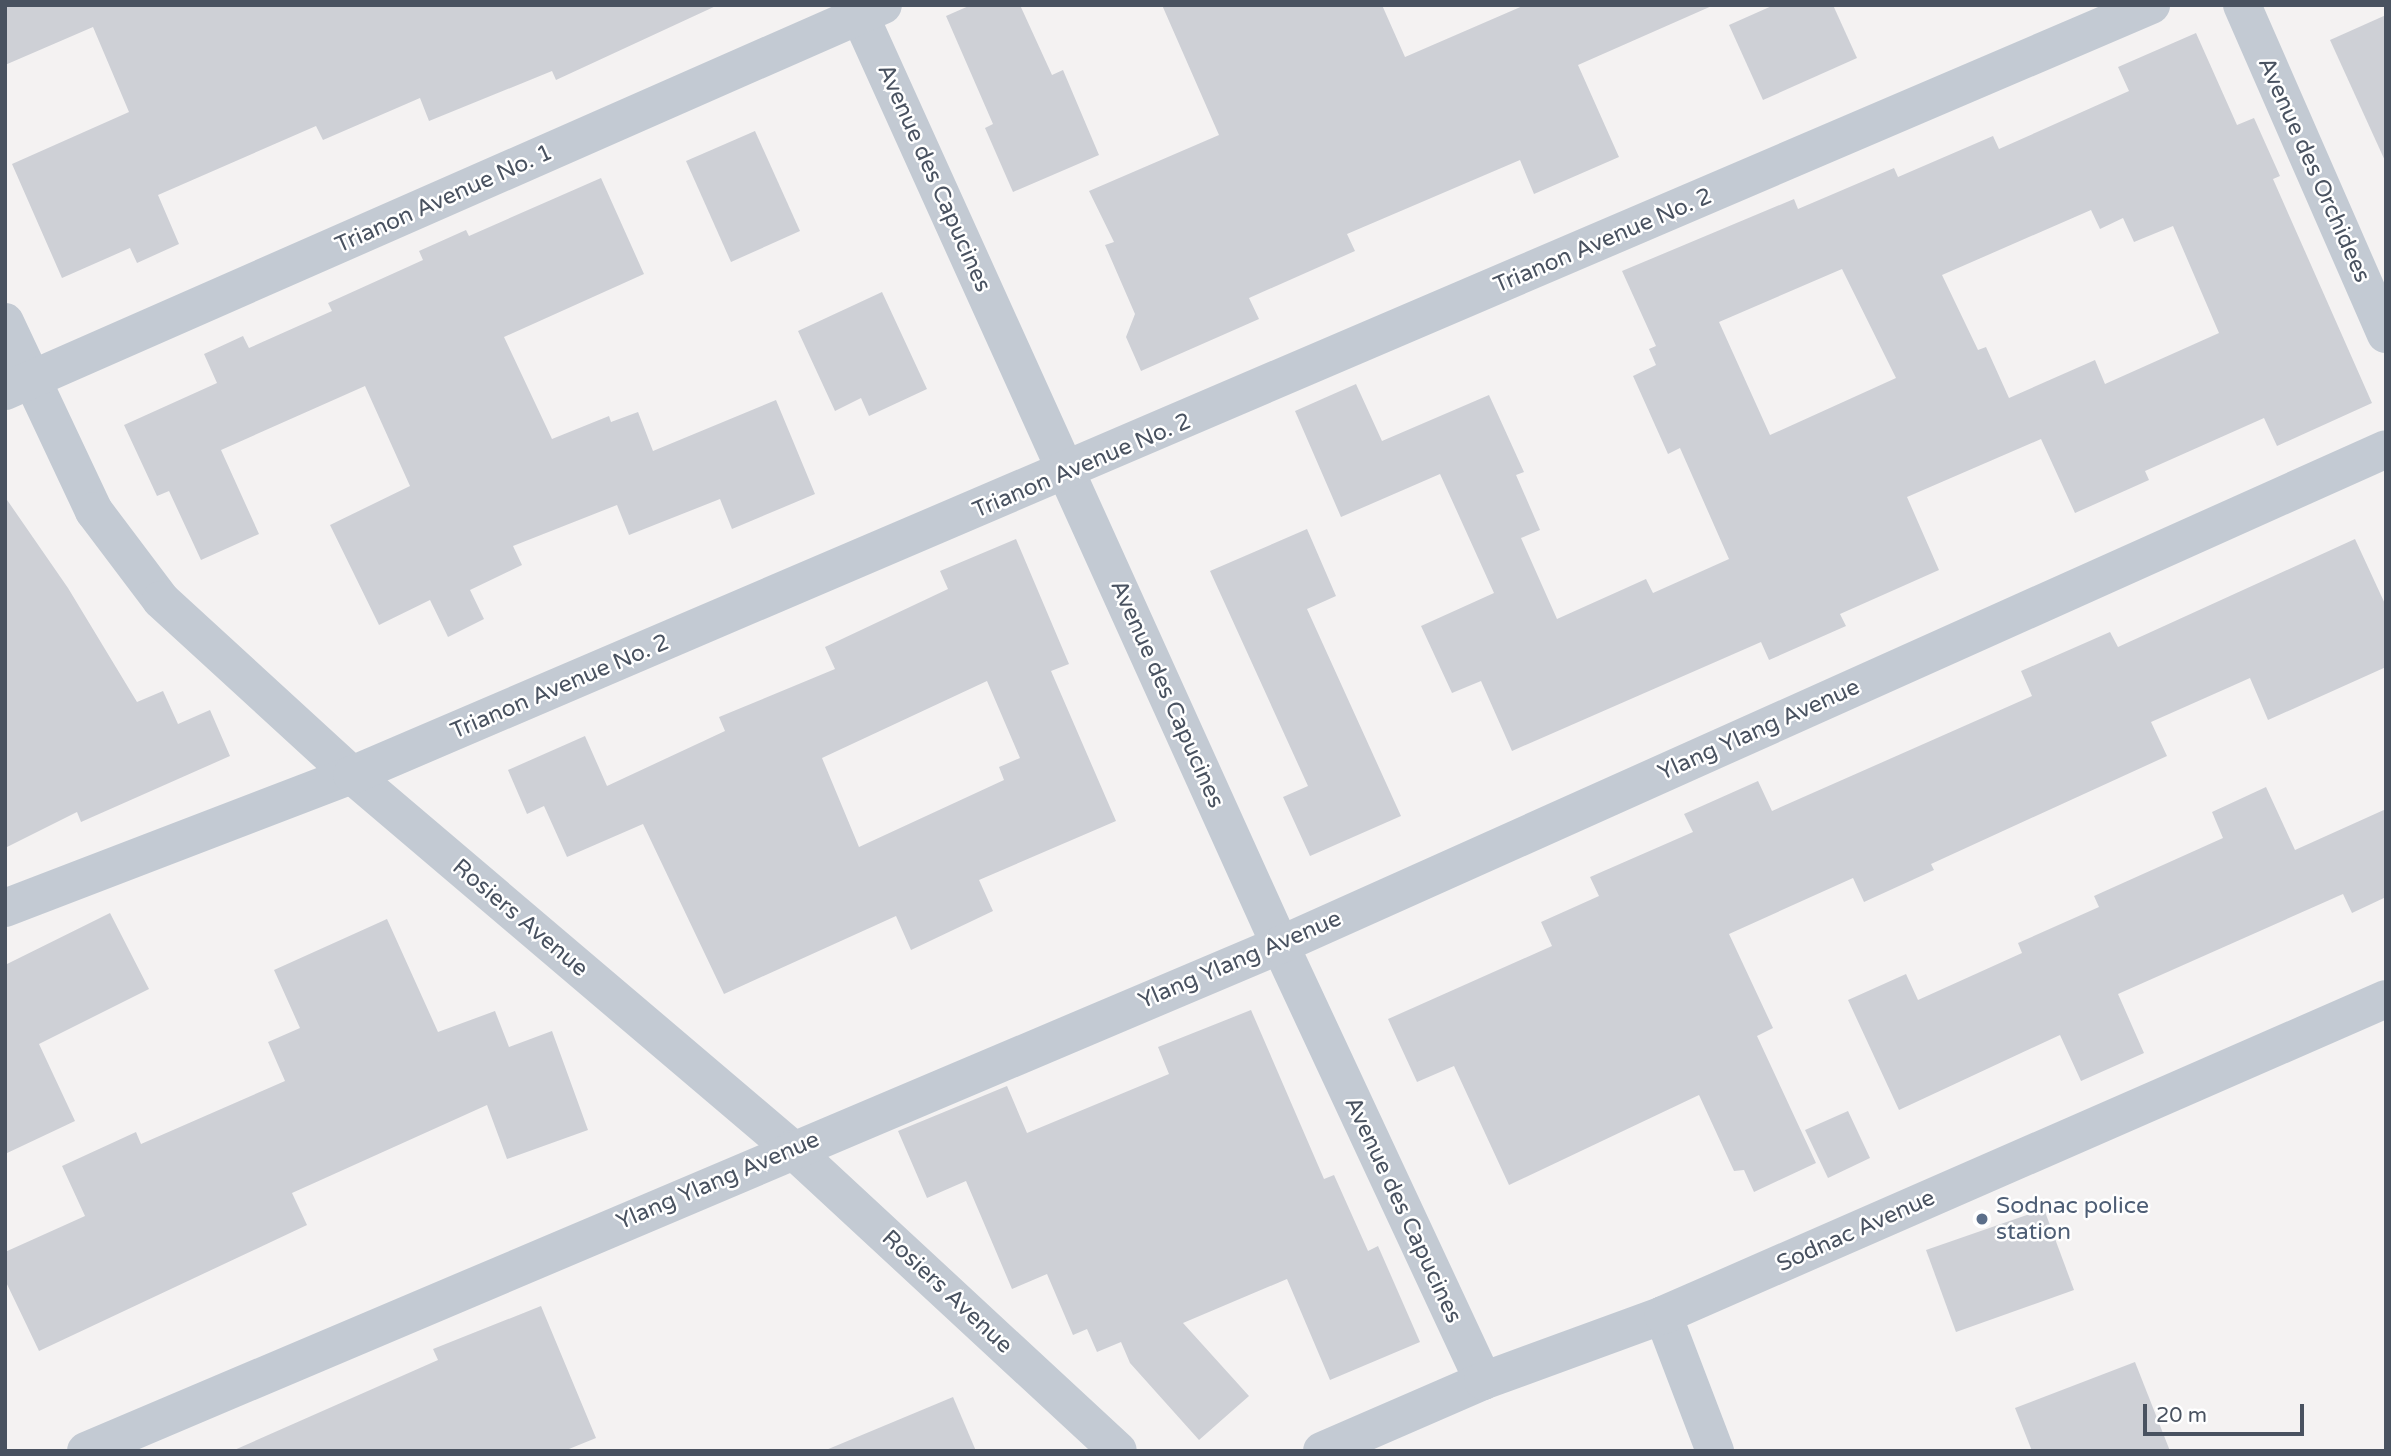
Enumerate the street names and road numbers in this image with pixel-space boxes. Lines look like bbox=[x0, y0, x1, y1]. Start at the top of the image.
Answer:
street label: Avenue des Orchidees bbox=[2252, 53, 2376, 287]
street label: Avenue des Capucines bbox=[871, 60, 997, 296]
street label: Trianon Avenue No. 1 bbox=[331, 139, 557, 259]
street label: Trianon Avenue No. 2 bbox=[1490, 182, 1716, 300]
street label: Trianon Avenue No. 2 bbox=[969, 407, 1195, 525]
street label: Avenue des Capucines bbox=[1104, 576, 1230, 812]
street label: Trianon Avenue No. 2 bbox=[447, 628, 673, 746]
street label: Ylang Ylang Avenue bbox=[1654, 673, 1864, 787]
street label: Rosiers Avenue bbox=[447, 853, 593, 983]
street label: Ylang Ylang Avenue bbox=[1134, 905, 1346, 1015]
street label: Avenue des Capucines bbox=[1338, 1093, 1468, 1327]
street label: Ylang Ylang Avenue bbox=[612, 1126, 824, 1236]
street label: Sodnac Avenue bbox=[1773, 1184, 1939, 1278]
street label: Rosiers Avenue bbox=[876, 1225, 1018, 1359]

